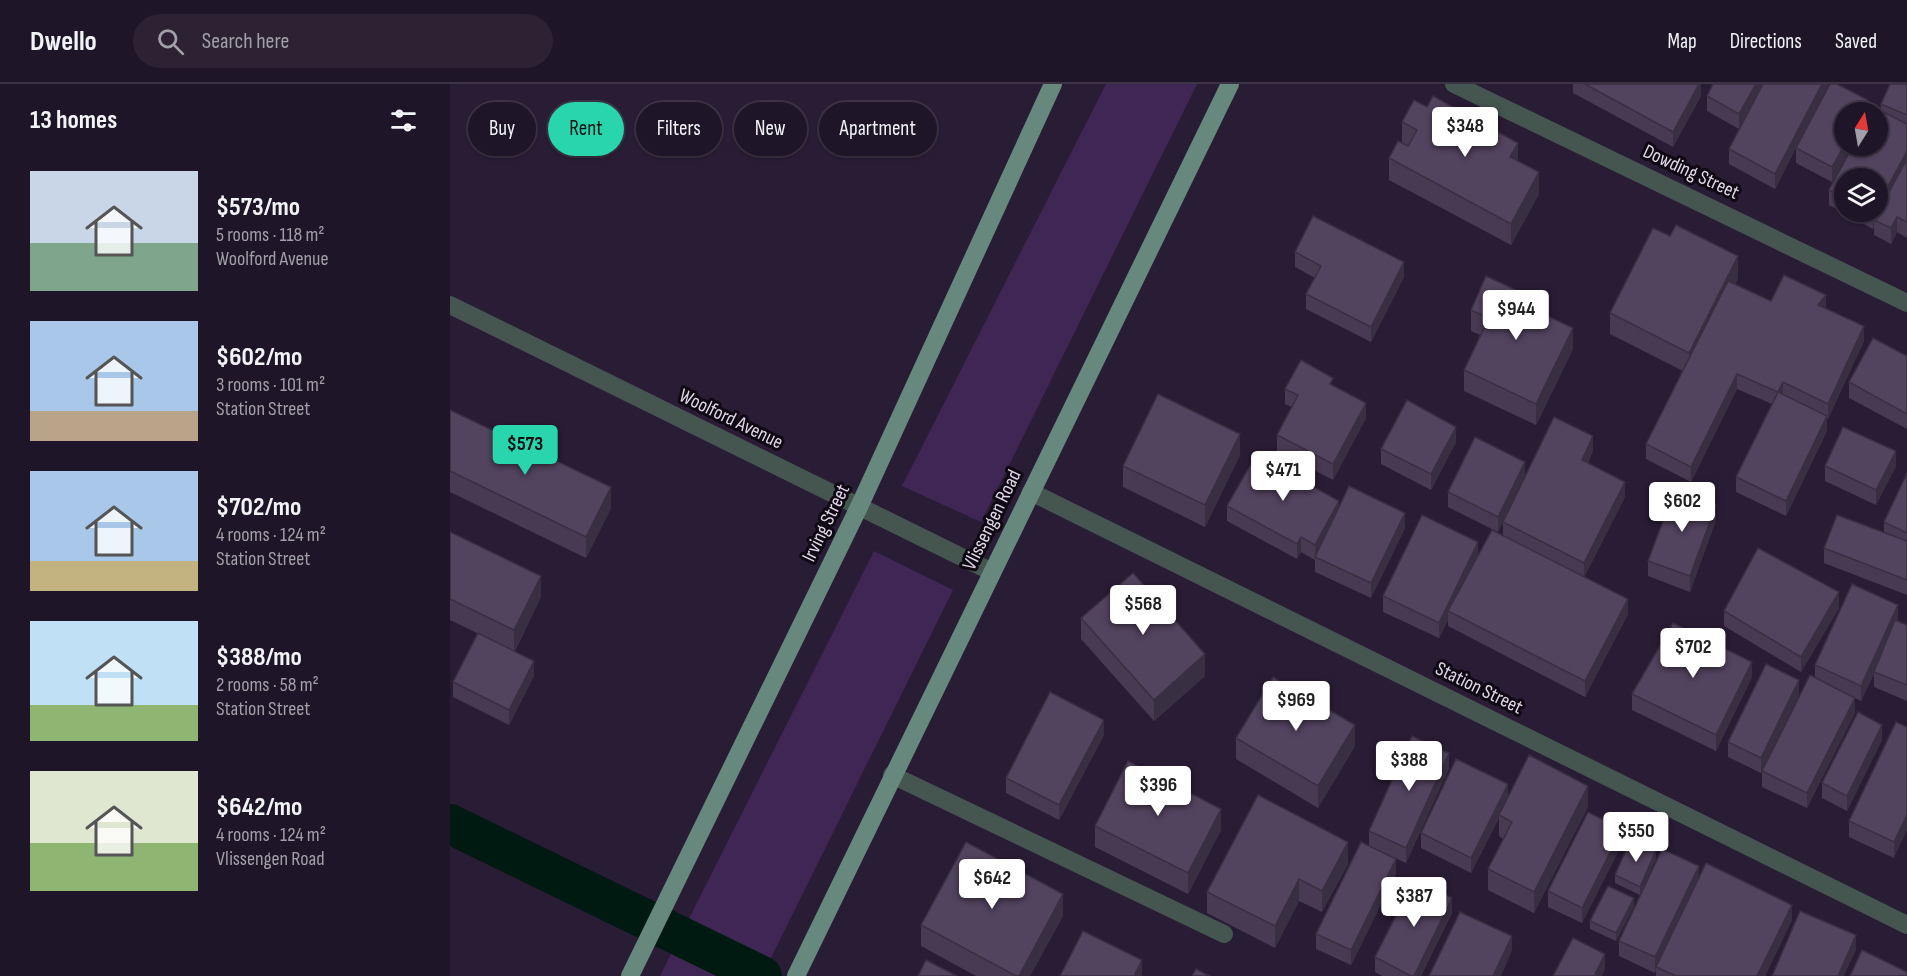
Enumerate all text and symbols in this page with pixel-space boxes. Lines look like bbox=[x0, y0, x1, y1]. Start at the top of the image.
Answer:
search box bbox=[133, 14, 553, 68]
text: Dwello bbox=[30, 25, 97, 58]
icon: search bbox=[154, 25, 187, 58]
text: Search here bbox=[202, 28, 289, 55]
text: Map bbox=[1667, 29, 1697, 54]
text: Directions bbox=[1730, 29, 1802, 54]
text: Saved bbox=[1835, 29, 1877, 54]
chip: Buy bbox=[468, 102, 536, 156]
chip: Rent bbox=[548, 102, 624, 156]
chip: Filters bbox=[636, 102, 722, 156]
chip: New bbox=[734, 102, 807, 156]
chip: Apartment bbox=[819, 102, 937, 156]
north arrow bbox=[1834, 102, 1888, 156]
map controls bbox=[1834, 102, 1888, 222]
icon: filters bbox=[387, 104, 420, 137]
text: 13 homes bbox=[30, 105, 117, 136]
pin: $348 bbox=[1429, 107, 1501, 158]
text: $348 bbox=[1446, 114, 1484, 138]
street label: Dowding Street bbox=[1639, 139, 1743, 205]
button: layers bbox=[1834, 168, 1888, 222]
text: $573/mo bbox=[216, 192, 300, 223]
icon: home bbox=[78, 195, 150, 267]
text: 5 rooms · 118 m² bbox=[216, 223, 325, 247]
text: Woolford Avenue bbox=[216, 247, 328, 271]
pin: $944 bbox=[1480, 290, 1552, 341]
text: $944 bbox=[1497, 297, 1535, 321]
text: $602/mo bbox=[216, 342, 302, 373]
icon: home bbox=[78, 345, 150, 417]
text: 3 rooms · 101 m² bbox=[216, 373, 325, 397]
street label: Woolford Avenue bbox=[675, 384, 787, 454]
text: Station Street bbox=[216, 397, 310, 421]
pin: $573 bbox=[489, 425, 561, 476]
text: $573 bbox=[507, 432, 543, 456]
pin: $471 bbox=[1247, 451, 1319, 502]
text: $471 bbox=[1265, 458, 1301, 482]
street label: Vlissengen Road bbox=[957, 466, 1027, 574]
street label: Irving Street bbox=[797, 480, 855, 566]
pin: $602 bbox=[1646, 482, 1718, 533]
text: $602 bbox=[1663, 489, 1701, 513]
text: $702/mo bbox=[216, 492, 301, 523]
icon: home bbox=[78, 495, 150, 567]
text: 4 rooms · 124 m² bbox=[216, 523, 326, 547]
text: Station Street bbox=[216, 547, 310, 571]
pin: $568 bbox=[1107, 585, 1179, 636]
text: $568 bbox=[1124, 592, 1162, 616]
pin: $702 bbox=[1657, 628, 1729, 679]
text: $702 bbox=[1674, 635, 1712, 659]
text: $388/mo bbox=[216, 642, 302, 673]
icon: home bbox=[78, 645, 150, 717]
street label: Station Street bbox=[1431, 657, 1527, 719]
text: 2 rooms · 58 m² bbox=[216, 673, 319, 697]
pin: $969 bbox=[1260, 681, 1332, 732]
text: $969 bbox=[1277, 688, 1315, 712]
text: Station Street bbox=[216, 697, 310, 721]
pin: $388 bbox=[1373, 741, 1445, 792]
text: $388 bbox=[1390, 748, 1428, 772]
pin: $396 bbox=[1122, 766, 1194, 817]
text: $396 bbox=[1139, 773, 1177, 797]
text: $642/mo bbox=[216, 792, 302, 823]
icon: home bbox=[78, 795, 150, 867]
pin: $550 bbox=[1600, 812, 1672, 863]
text: $550 bbox=[1617, 819, 1655, 843]
text: 4 rooms · 124 m² bbox=[216, 823, 326, 847]
text: Vlissengen Road bbox=[216, 847, 325, 871]
pin: $642 bbox=[956, 859, 1028, 910]
text: $642 bbox=[973, 866, 1011, 890]
pin: $387 bbox=[1378, 877, 1450, 928]
text: $387 bbox=[1395, 884, 1433, 908]

